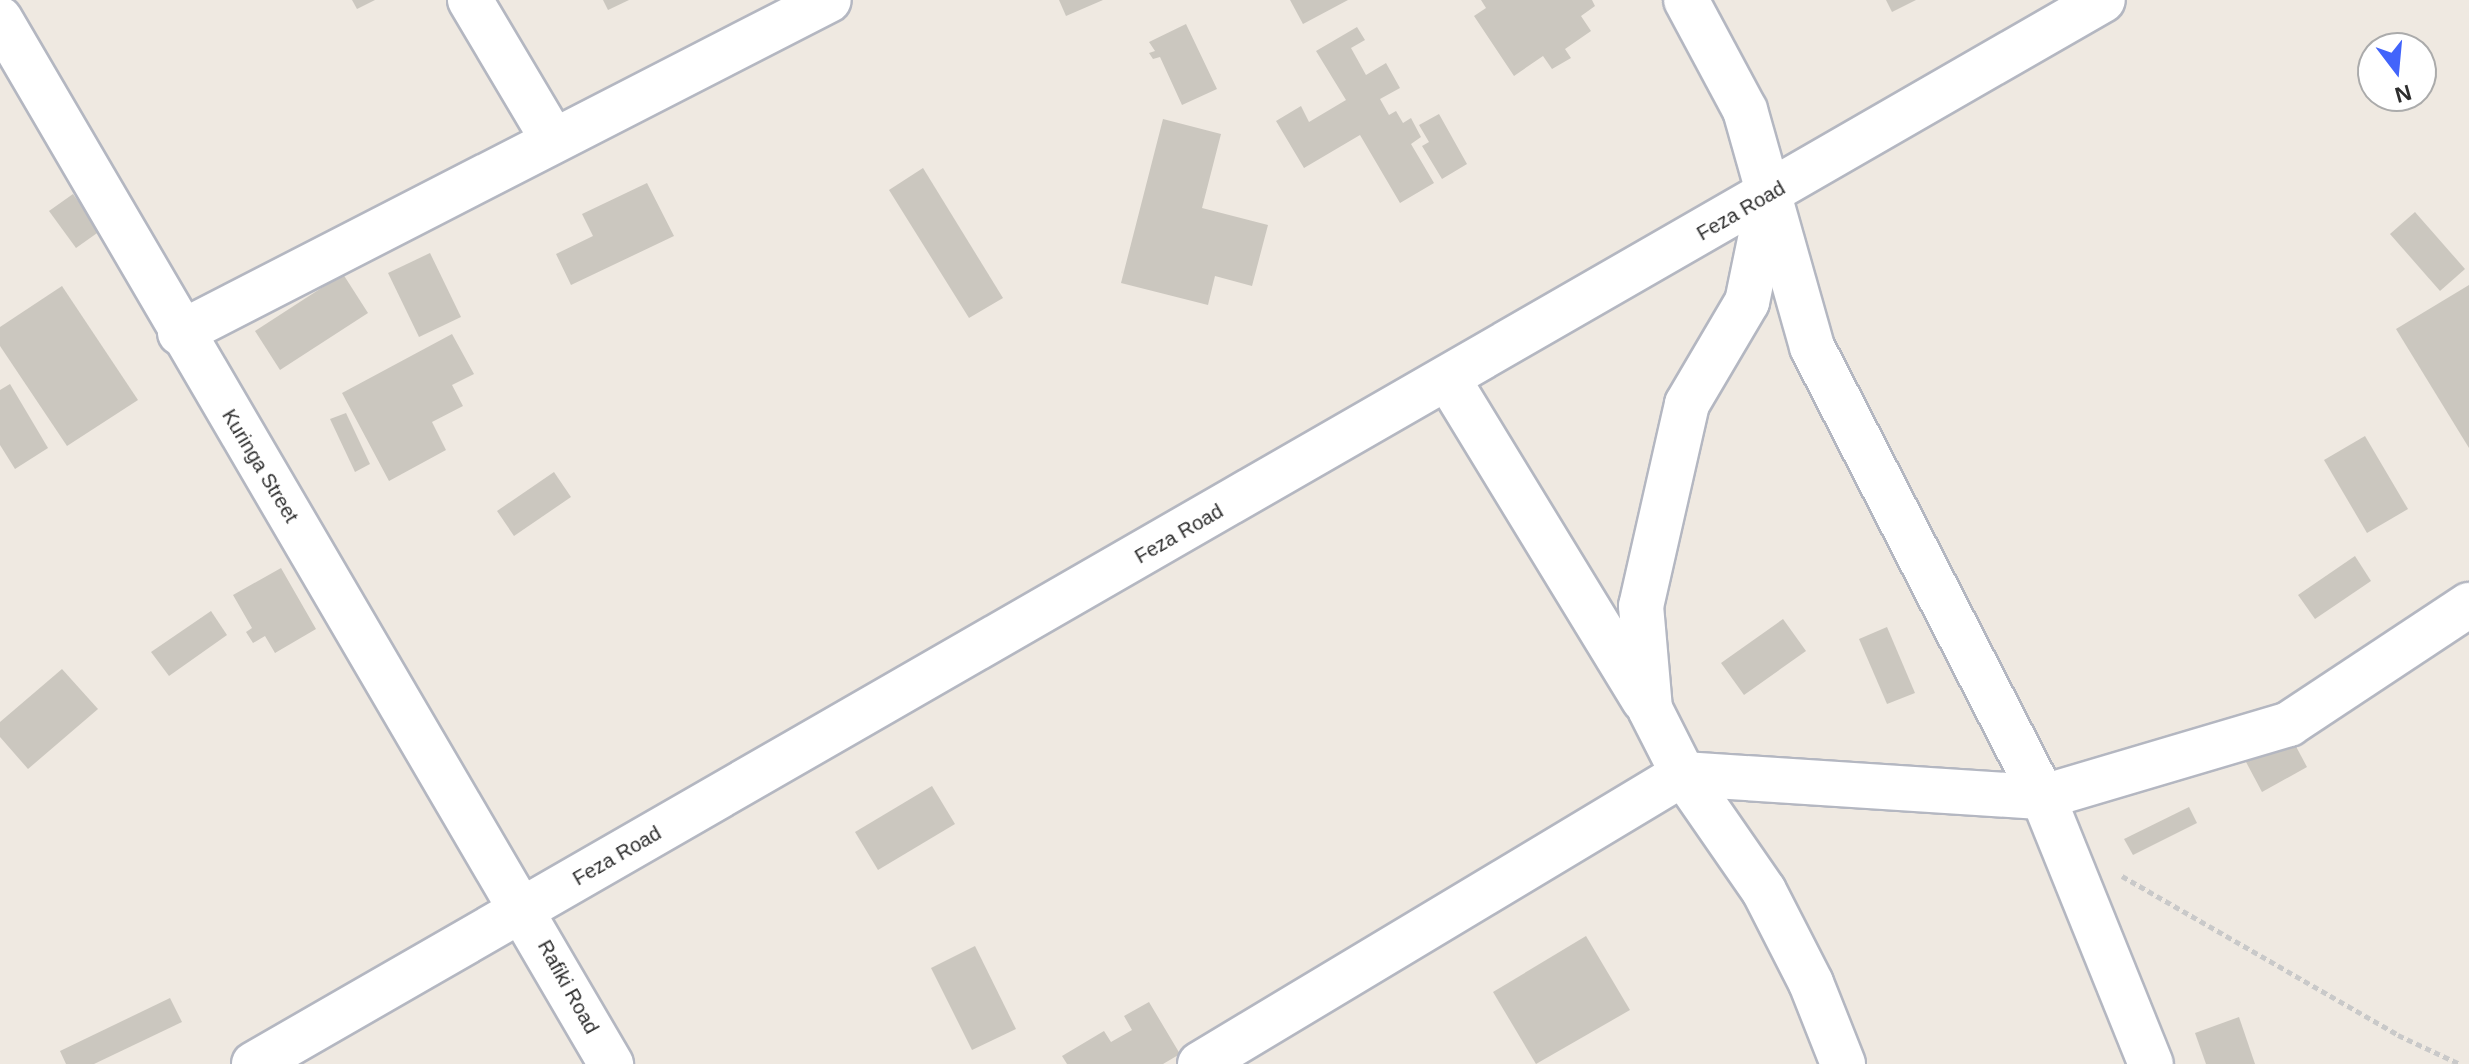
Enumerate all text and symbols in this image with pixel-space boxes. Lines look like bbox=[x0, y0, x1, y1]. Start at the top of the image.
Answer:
north arrow bbox=[2357, 32, 2437, 112]
text: N bbox=[2392, 79, 2414, 108]
street label: Feza Road bbox=[1693, 176, 1789, 246]
street label: Kuringa Street bbox=[217, 405, 303, 527]
street label: Feza Road bbox=[1131, 499, 1227, 569]
street label: Feza Road bbox=[569, 821, 665, 891]
street label: Rafiki Road bbox=[532, 936, 604, 1038]

